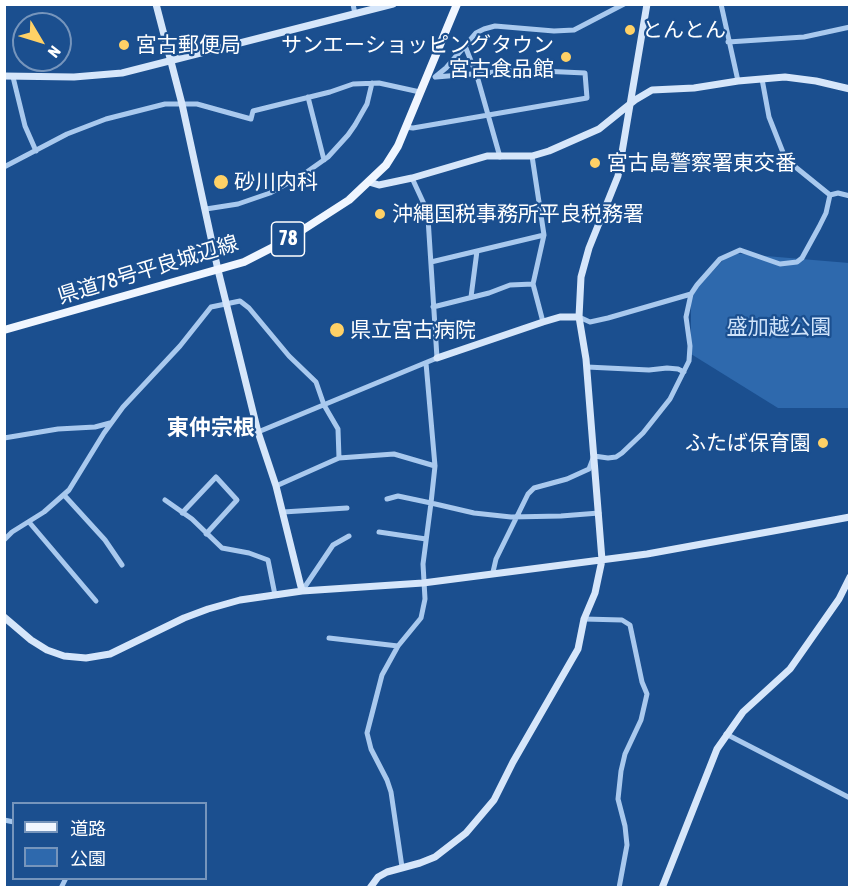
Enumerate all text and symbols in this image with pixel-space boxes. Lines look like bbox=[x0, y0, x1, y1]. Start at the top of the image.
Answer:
north arrow bbox=[12, 12, 72, 72]
place label: とんとん bbox=[642, 17, 726, 43]
marker: とんとん bbox=[623, 23, 637, 37]
place label: 宮古郵便局 bbox=[136, 32, 241, 58]
place label: サンエーショッピングタウン 宮古食品館 bbox=[281, 32, 554, 82]
marker: 宮古郵便局 bbox=[117, 38, 131, 52]
text: N bbox=[45, 43, 65, 61]
marker: サンエーショッピングタウン 宮古食品館 bbox=[559, 50, 573, 64]
place label: 宮古島警察署東交番 bbox=[607, 150, 796, 176]
marker: 宮古島警察署東交番 bbox=[588, 156, 602, 170]
place label: 砂川内科 bbox=[234, 169, 318, 195]
marker: 砂川内科 bbox=[212, 173, 230, 191]
place label: 沖縄国税事務所平良税務署 bbox=[392, 201, 644, 227]
marker: 沖縄国税事務所平良税務署 bbox=[373, 207, 387, 221]
road number: 78 bbox=[272, 222, 304, 256]
street label: 県道78号平良城辺線 bbox=[55, 231, 241, 309]
park label: 盛加越公園 bbox=[727, 314, 831, 340]
place label: 県立宮古病院 bbox=[350, 317, 476, 343]
marker: 県立宮古病院 bbox=[328, 321, 346, 339]
district label: 東仲宗根 bbox=[167, 415, 255, 441]
place label: ふたば保育園 bbox=[685, 430, 811, 456]
marker: ふたば保育園 bbox=[816, 436, 830, 450]
legend bbox=[12, 802, 207, 880]
text: 道路 bbox=[70, 818, 106, 839]
text: 公園 bbox=[70, 848, 106, 869]

